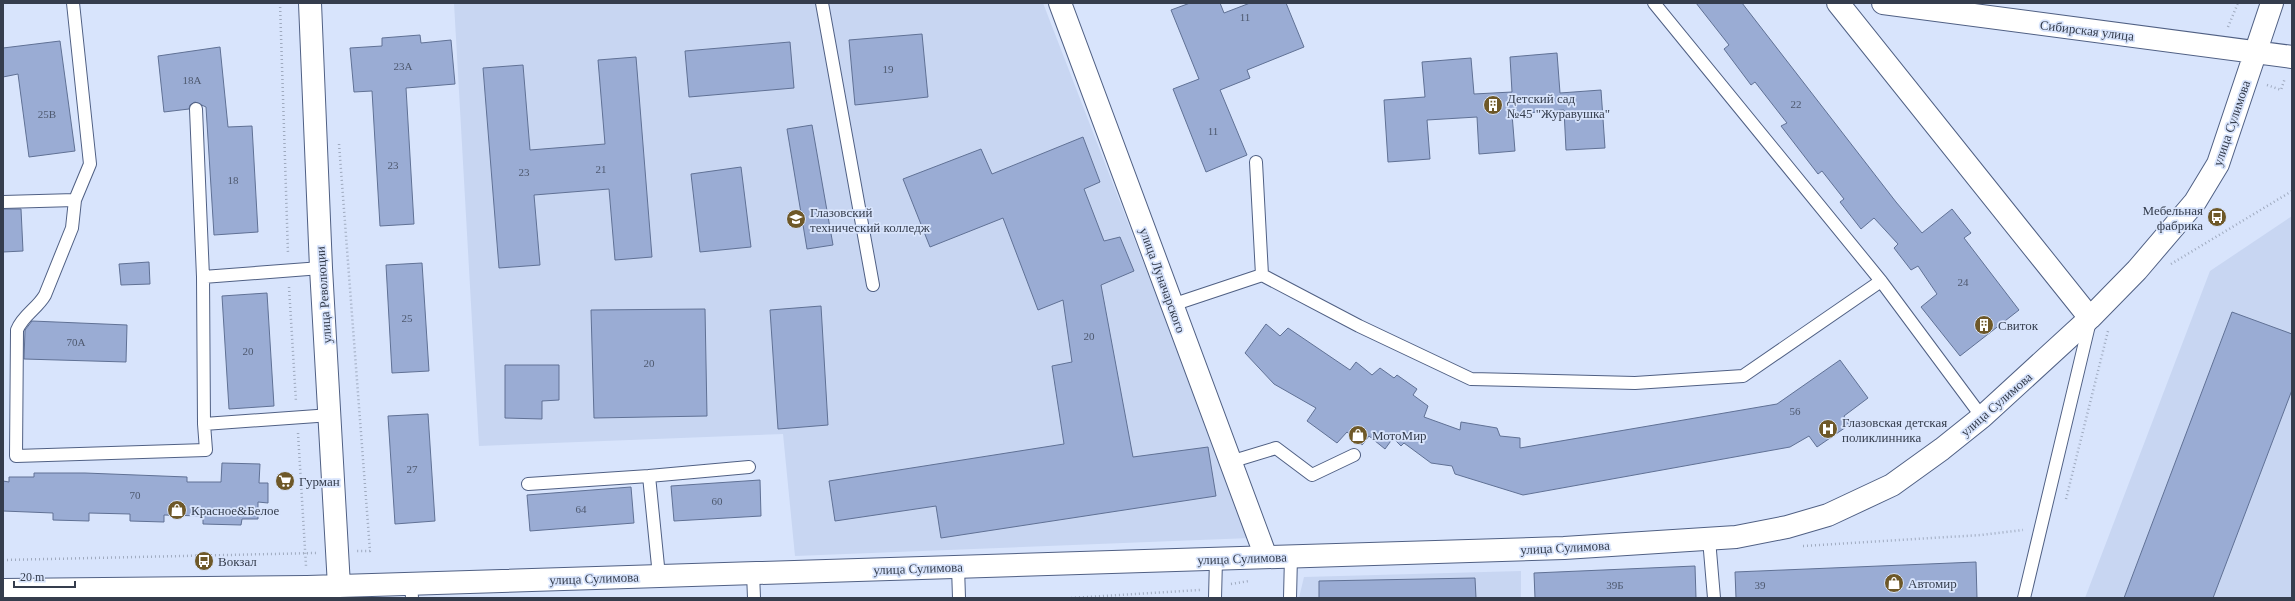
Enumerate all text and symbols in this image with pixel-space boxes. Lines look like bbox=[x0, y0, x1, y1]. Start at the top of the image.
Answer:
house number: 11 bbox=[1240, 11, 1250, 23]
street label: Сибирская улица bbox=[2039, 17, 2135, 44]
house number: 23А bbox=[394, 60, 413, 72]
house number: 19 bbox=[883, 63, 894, 75]
house number: 18А bbox=[183, 74, 202, 86]
street label: улица Сулимова bbox=[2210, 78, 2253, 168]
place label: Детский сад №45 "Журавушка" bbox=[1507, 91, 1610, 121]
building icon: Детский сад №45 "Журавушка" bbox=[1482, 94, 1504, 116]
house number: 22 bbox=[1791, 98, 1802, 110]
house number: 25В bbox=[38, 108, 56, 120]
house number: 11 bbox=[1208, 125, 1218, 137]
house number: 23 bbox=[388, 159, 399, 171]
house number: 21 bbox=[596, 163, 607, 175]
house number: 23 bbox=[519, 166, 530, 178]
house number: 18 bbox=[228, 174, 239, 186]
place label: Мебельная фабрика bbox=[2143, 203, 2203, 233]
place label: Глазовский технический колледж bbox=[810, 205, 931, 235]
bus stop icon: Мебельная фабрика bbox=[2206, 206, 2228, 228]
school or university icon: Глазовский технический колледж bbox=[785, 208, 807, 230]
street label: улица Луначарского bbox=[1137, 226, 1189, 335]
street label: улица Революции bbox=[313, 246, 334, 344]
house number: 24 bbox=[1958, 276, 1969, 288]
house number: 25 bbox=[402, 312, 413, 324]
building icon: Свиток bbox=[1973, 314, 1995, 336]
place label: Свиток bbox=[1998, 318, 2039, 333]
house number: 20 bbox=[1084, 330, 1095, 342]
house number: 70А bbox=[67, 336, 86, 348]
house number: 20 bbox=[243, 345, 254, 357]
house number: 20 bbox=[644, 357, 655, 369]
street label: улица Сулимова bbox=[1958, 369, 2035, 439]
house number: 56 bbox=[1790, 405, 1801, 417]
place label: Глазовская детская поликлинника bbox=[1842, 415, 1947, 445]
hospital icon: Глазовская детская поликлинника bbox=[1817, 418, 1839, 440]
shop icon: МотоМир bbox=[1347, 424, 1369, 446]
place label: МотоМир bbox=[1372, 428, 1427, 443]
house number: 27 bbox=[407, 463, 418, 475]
supermarket icon: Гурман bbox=[274, 470, 296, 492]
place label: Гурман bbox=[299, 474, 340, 489]
house number: 70 bbox=[130, 489, 141, 501]
house number: 60 bbox=[712, 495, 723, 507]
shop icon: Красное&Белое bbox=[166, 499, 188, 521]
place label: Красное&Белое bbox=[191, 503, 280, 518]
house number: 64 bbox=[576, 503, 587, 515]
street label: улица Сулимова bbox=[1520, 538, 1610, 557]
street label: улица Сулимова bbox=[1197, 549, 1287, 568]
bus stop icon: Вокзал bbox=[193, 550, 215, 572]
place label: Вокзал bbox=[218, 554, 257, 569]
street label: улица Сулимова bbox=[873, 559, 963, 578]
scale bar bbox=[14, 563, 75, 589]
street label: улица Сулимова bbox=[549, 569, 639, 588]
text: 20 m bbox=[20, 570, 45, 584]
shop icon: Автомир bbox=[1883, 572, 1905, 594]
place label: Автомир bbox=[1908, 576, 1957, 591]
house number: 39Б bbox=[1606, 579, 1624, 591]
house number: 39 bbox=[1755, 579, 1766, 591]

